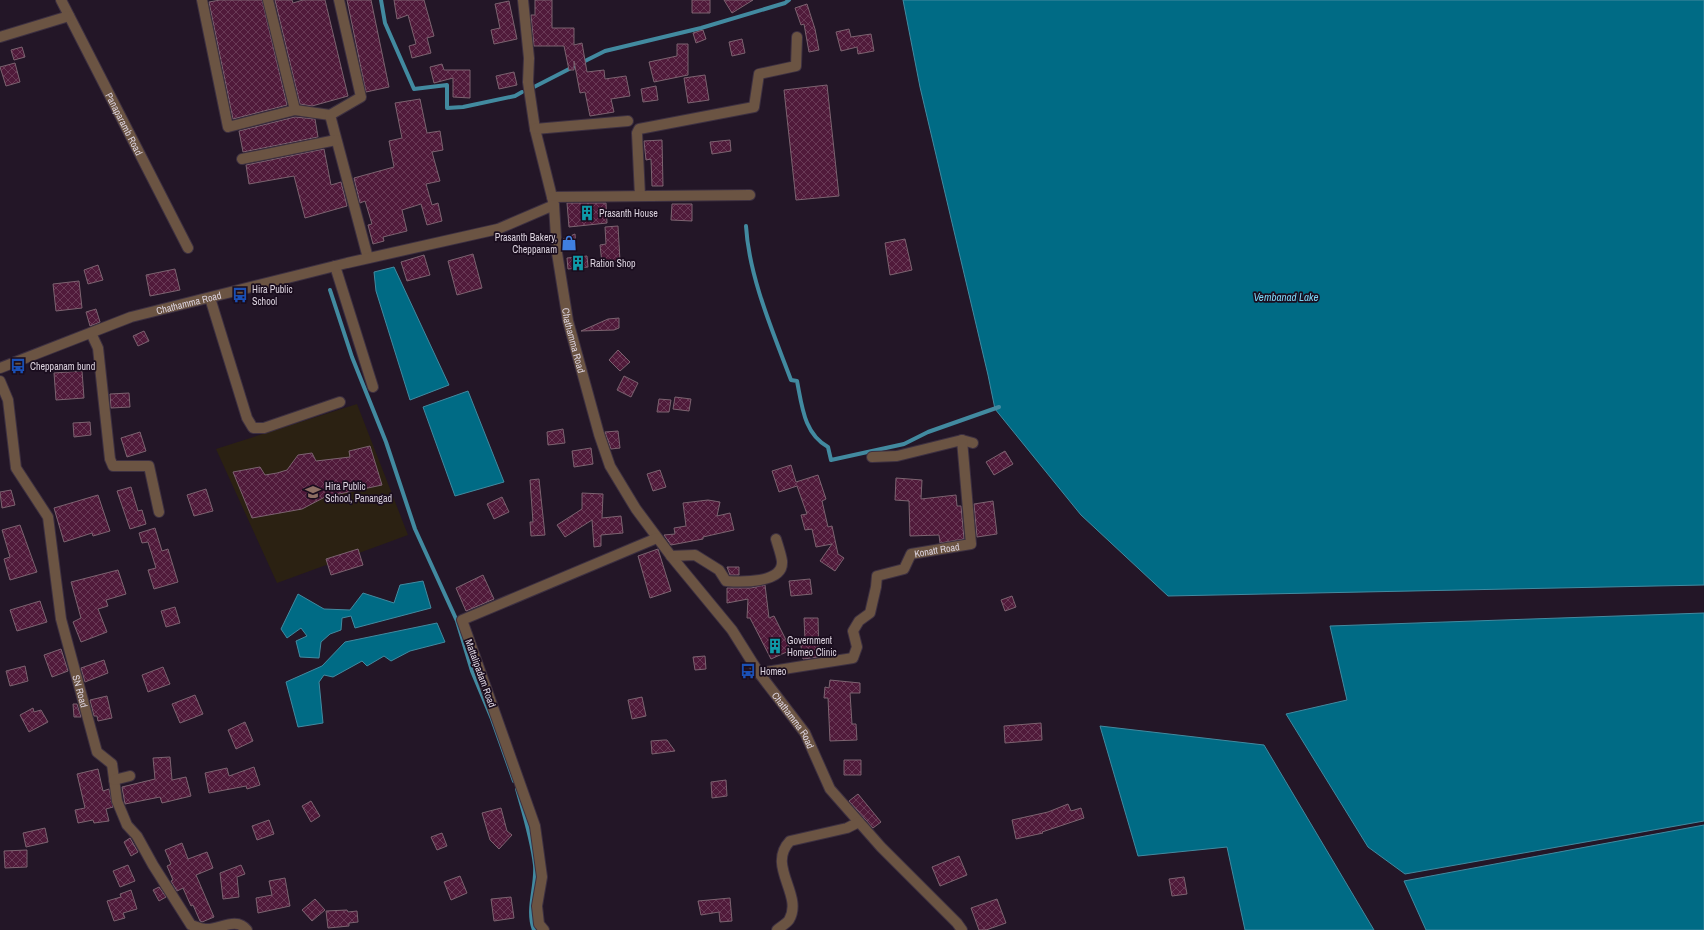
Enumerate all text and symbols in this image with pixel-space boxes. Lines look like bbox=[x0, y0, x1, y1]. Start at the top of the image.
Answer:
street label: Panaparamb Road bbox=[102, 90, 145, 158]
building icon: Prasanth House bbox=[578, 204, 596, 222]
place label: Prasanth House bbox=[599, 207, 658, 220]
place label: Prasanth Bakery, Cheppanam bbox=[495, 231, 557, 256]
shop icon: Prasanth Bakery, Cheppanam bbox=[560, 234, 578, 252]
building icon: Ration Shop bbox=[569, 254, 587, 272]
place label: Ration Shop bbox=[590, 257, 636, 270]
place label: Hira Public School bbox=[252, 283, 293, 308]
bus stop icon: Hira Public School bbox=[231, 286, 249, 304]
street label: Chathamma Road bbox=[155, 289, 223, 317]
water label: Vembanad Lake bbox=[1253, 290, 1319, 304]
street label: Chathamma Road bbox=[559, 307, 588, 374]
bus stop icon: Cheppanam bund bbox=[9, 357, 27, 375]
place label: Cheppanam bund bbox=[30, 360, 95, 373]
place label: Hira Public School, Panangad bbox=[325, 480, 392, 505]
school or university icon: Hira Public School, Panangad bbox=[304, 483, 322, 501]
street label: Konatt Road bbox=[913, 540, 960, 560]
place label: Government Homeo Clinic bbox=[787, 634, 837, 659]
street label: Mattalipadam Road bbox=[462, 637, 499, 709]
building icon: Government Homeo Clinic bbox=[766, 637, 784, 655]
bus stop icon: Homeo bbox=[739, 662, 757, 680]
place label: Homeo bbox=[760, 665, 787, 678]
street label: SN Road bbox=[69, 673, 91, 709]
street label: Chathamma Road bbox=[769, 689, 817, 751]

